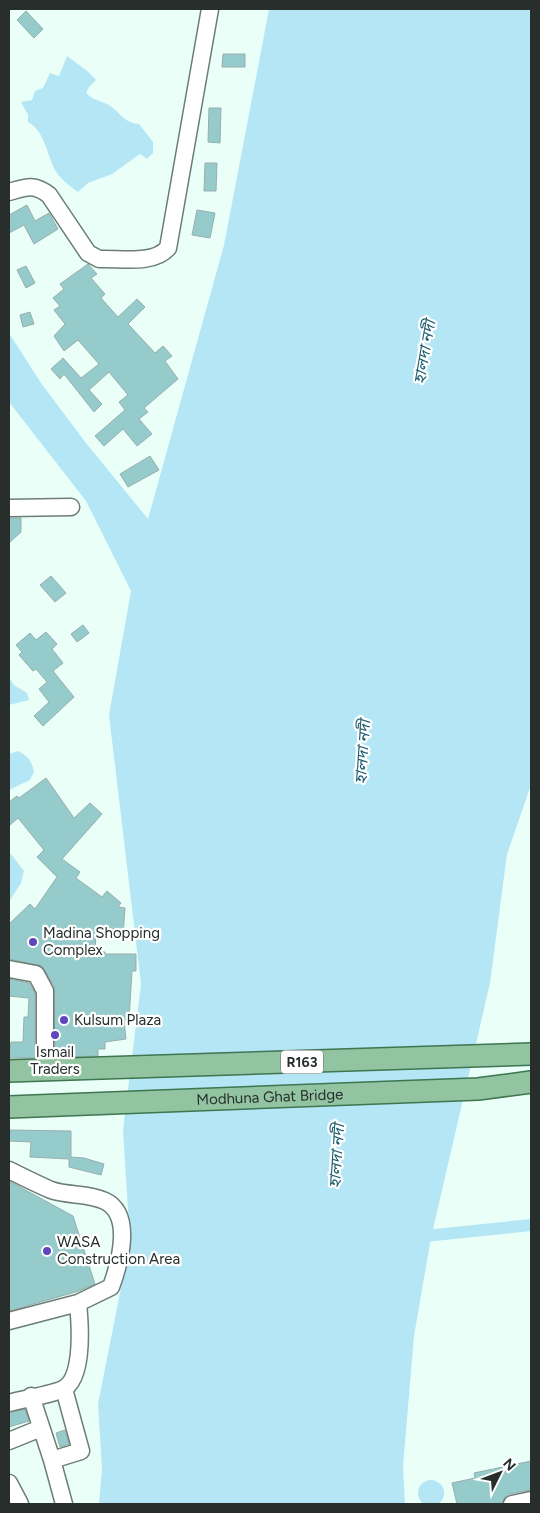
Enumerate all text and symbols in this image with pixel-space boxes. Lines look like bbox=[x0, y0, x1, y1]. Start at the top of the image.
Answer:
water label: হালদা নদী bbox=[410, 316, 440, 385]
water label: হালদা নদী bbox=[351, 717, 374, 785]
place label: Madina Shopping Complex bbox=[43, 924, 160, 959]
marker: Madina Shopping Complex bbox=[27, 936, 39, 948]
place label: Kulsum Plaza bbox=[74, 1011, 161, 1029]
marker: Kulsum Plaza bbox=[58, 1014, 70, 1026]
marker: Ismail Traders bbox=[49, 1029, 61, 1041]
place label: Ismail Traders bbox=[30, 1043, 80, 1078]
road number: R163 bbox=[281, 1050, 323, 1074]
street label: Modhuna Ghat Bridge bbox=[196, 1085, 344, 1109]
water label: হালদা নদী bbox=[325, 1121, 348, 1189]
place label: WASA Construction Area bbox=[57, 1233, 180, 1268]
marker: WASA Construction Area bbox=[41, 1245, 53, 1257]
north arrow bbox=[475, 1448, 525, 1498]
text: N bbox=[499, 1455, 519, 1474]

